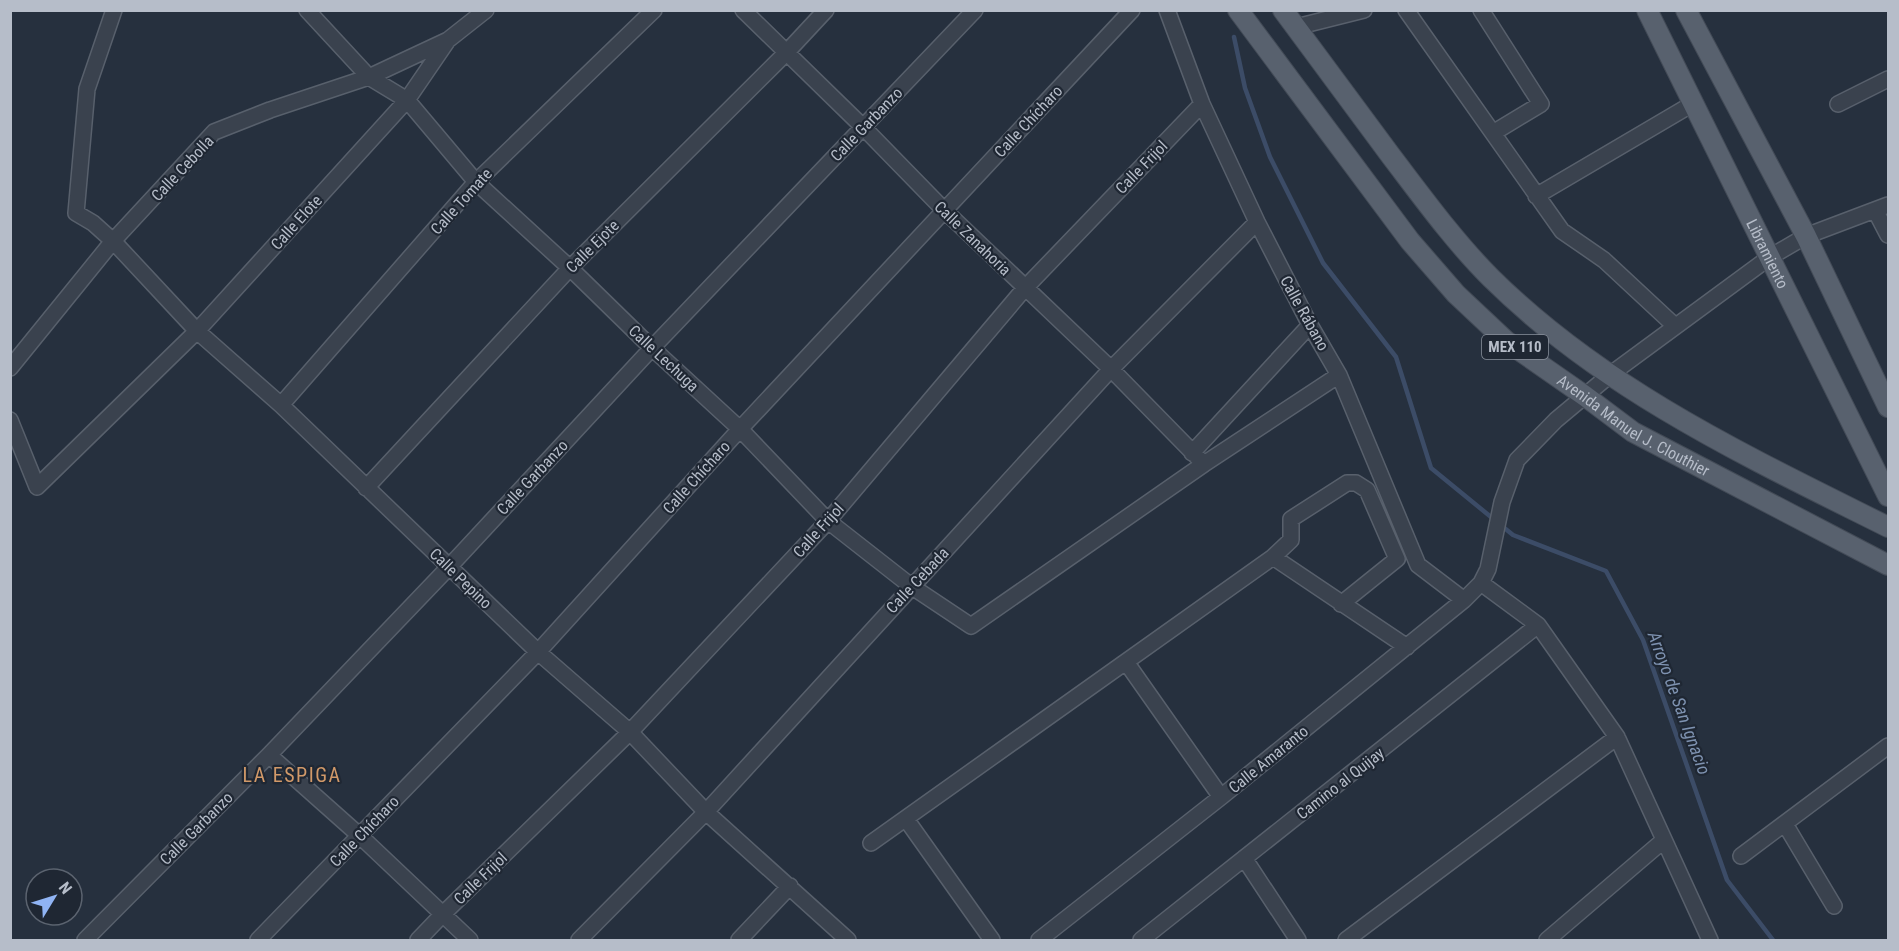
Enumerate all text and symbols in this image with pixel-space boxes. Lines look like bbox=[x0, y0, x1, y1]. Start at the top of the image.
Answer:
street label: Calle Chícharo bbox=[990, 81, 1066, 161]
street label: Calle Garbanzo bbox=[826, 83, 906, 165]
street label: Calle Cebolla bbox=[147, 132, 218, 205]
street label: Calle Frijol bbox=[1111, 137, 1171, 198]
street label: Calle Tomate bbox=[427, 164, 496, 238]
street label: Calle Elote bbox=[267, 191, 326, 254]
street label: Calle Zanahoria bbox=[931, 197, 1015, 279]
street label: Calle Ejote bbox=[562, 216, 623, 277]
street label: Libramiento bbox=[1742, 216, 1793, 292]
street label: Calle Rábano bbox=[1276, 272, 1333, 354]
street label: Calle Lechuga bbox=[625, 321, 703, 396]
road number: MEX 110 bbox=[1482, 335, 1548, 359]
street label: Avenida Manuel J. Clouthier bbox=[1554, 371, 1713, 480]
street label: Calle Garbanzo bbox=[493, 436, 572, 519]
street label: Calle Chícharo bbox=[659, 437, 734, 518]
street label: Calle Frijol bbox=[789, 499, 848, 561]
street label: Calle Pepino bbox=[426, 544, 496, 613]
street label: Calle Cebada bbox=[882, 544, 953, 617]
water label: Arroyo de San Ignacio bbox=[1643, 627, 1715, 777]
street label: Calle Amaranto bbox=[1225, 722, 1312, 797]
street label: Camino al Quijay bbox=[1293, 743, 1388, 823]
district label: LA ESPIGA bbox=[242, 763, 342, 787]
street label: Calle Garbanzo bbox=[156, 788, 237, 869]
street label: Calle Chícharo bbox=[326, 792, 403, 871]
street label: Calle Frijol bbox=[450, 848, 511, 908]
north arrow bbox=[24, 867, 84, 927]
text: N bbox=[55, 878, 76, 898]

